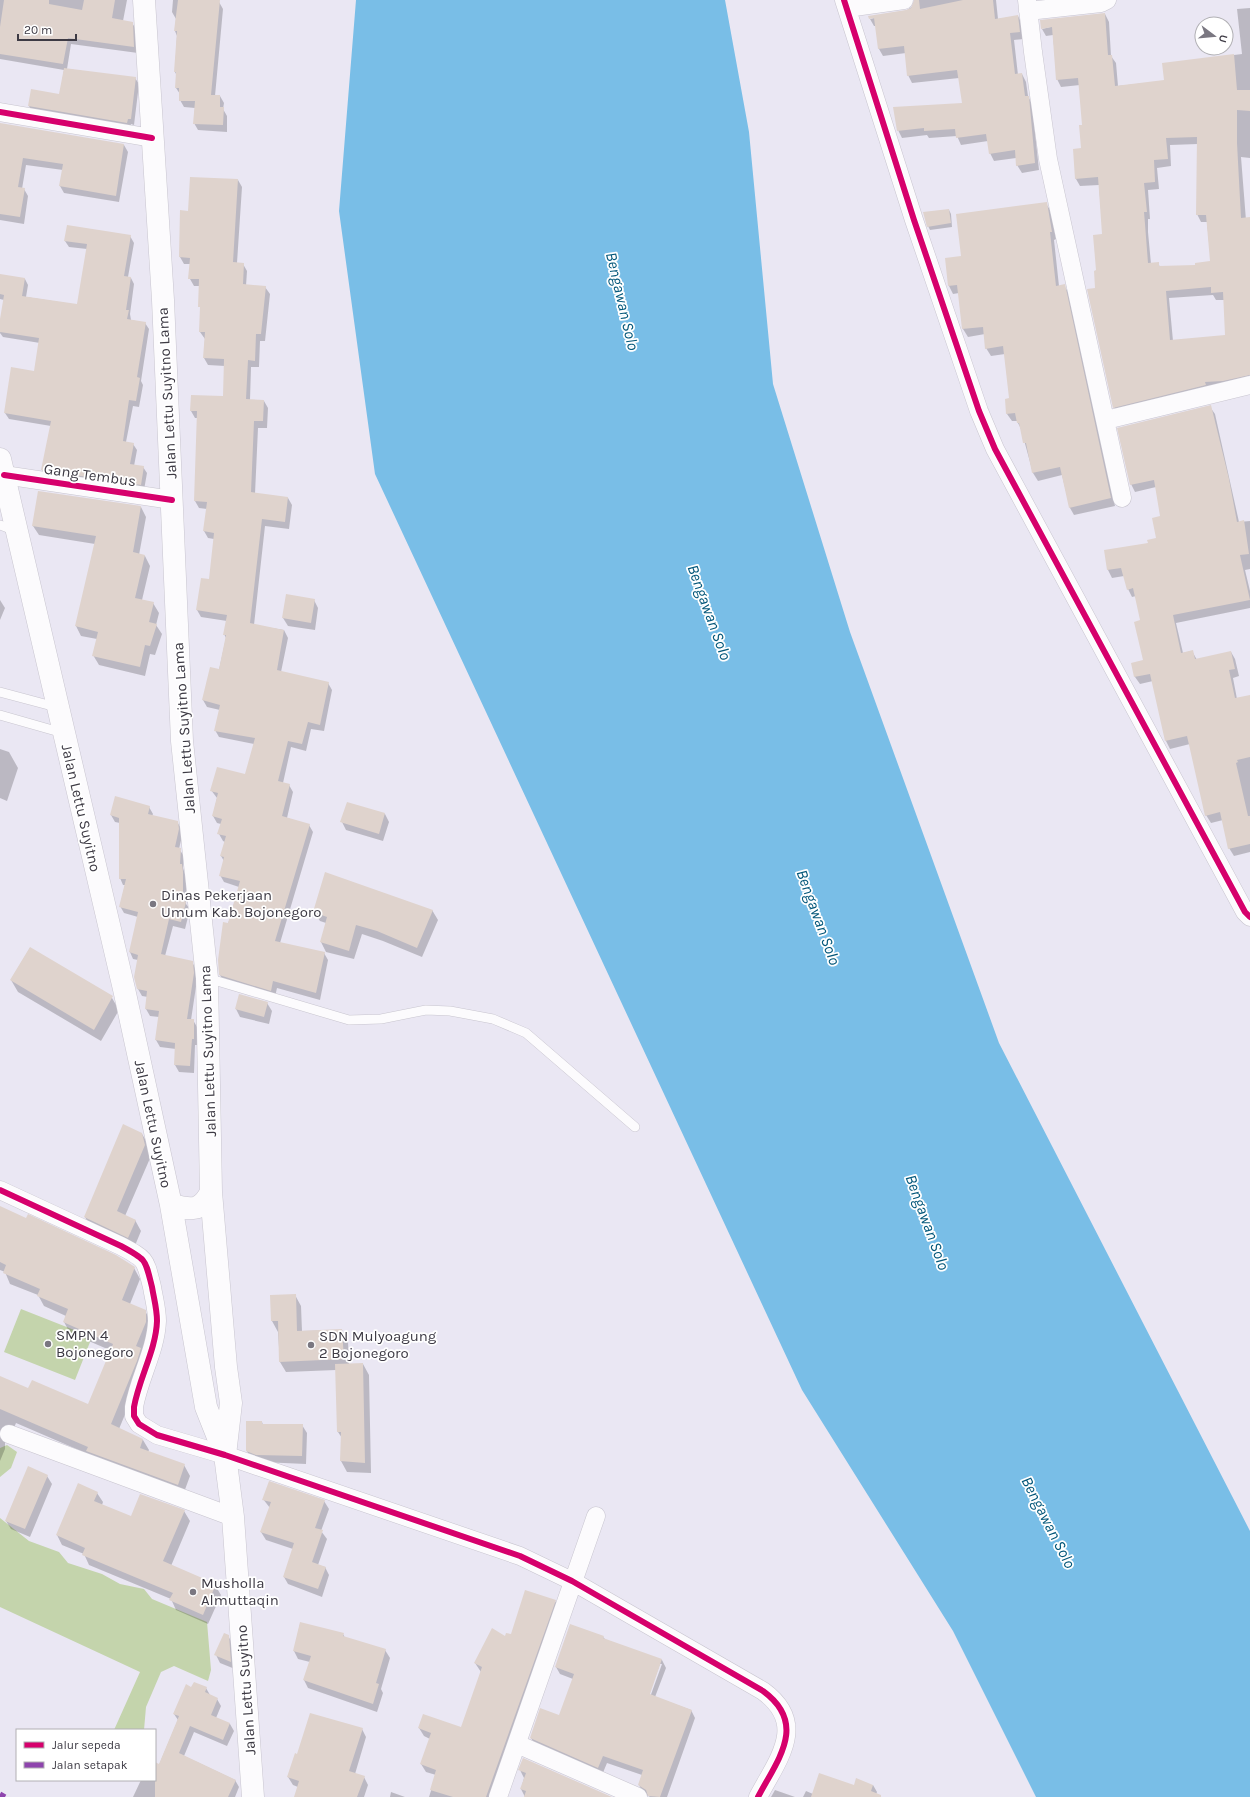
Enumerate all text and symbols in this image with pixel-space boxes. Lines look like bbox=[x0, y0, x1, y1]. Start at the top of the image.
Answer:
scale bar bbox=[18, 16, 76, 42]
north arrow bbox=[1194, 16, 1234, 56]
text: 20 m bbox=[24, 23, 52, 37]
text: U bbox=[1216, 33, 1230, 44]
water label: Bengawan Solo bbox=[602, 250, 643, 352]
street label: Jalan Lettu Suyitno Lama bbox=[154, 307, 180, 479]
street label: Gang Tembus bbox=[43, 460, 137, 490]
water label: Bengawan Solo bbox=[683, 562, 736, 663]
street label: Jalan Lettu Suyitno Lama bbox=[169, 642, 199, 814]
street label: Jalan Lettu Suyitno bbox=[58, 742, 104, 874]
water label: Bengawan Solo bbox=[792, 867, 845, 968]
place label: Dinas Pekerjaan Umum Kab. Bojonegoro bbox=[161, 886, 321, 921]
marker: Dinas Pekerjaan Umum Kab. Bojonegoro bbox=[148, 899, 158, 909]
street label: Jalan Lettu Suyitno Lama bbox=[196, 965, 220, 1137]
street label: Jalan Lettu Suyitno bbox=[131, 1058, 175, 1190]
water label: Bengawan Solo bbox=[901, 1172, 954, 1273]
place label: SMPN 4 Bojonegoro bbox=[56, 1326, 133, 1361]
place label: SDN Mulyoagung 2 Bojonegoro bbox=[319, 1327, 437, 1362]
marker: SMPN 4 Bojonegoro bbox=[43, 1339, 53, 1349]
marker: SDN Mulyoagung 2 Bojonegoro bbox=[306, 1340, 316, 1350]
water label: Bengawan Solo bbox=[1017, 1473, 1080, 1571]
place label: Musholla Almuttaqin bbox=[201, 1574, 279, 1609]
marker: Musholla Almuttaqin bbox=[188, 1587, 198, 1597]
street label: Jalan Lettu Suyitno bbox=[232, 1624, 260, 1756]
legend bbox=[16, 1729, 156, 1781]
text: Jalur sepeda bbox=[52, 1738, 121, 1752]
text: Jalan setapak bbox=[52, 1758, 128, 1772]

